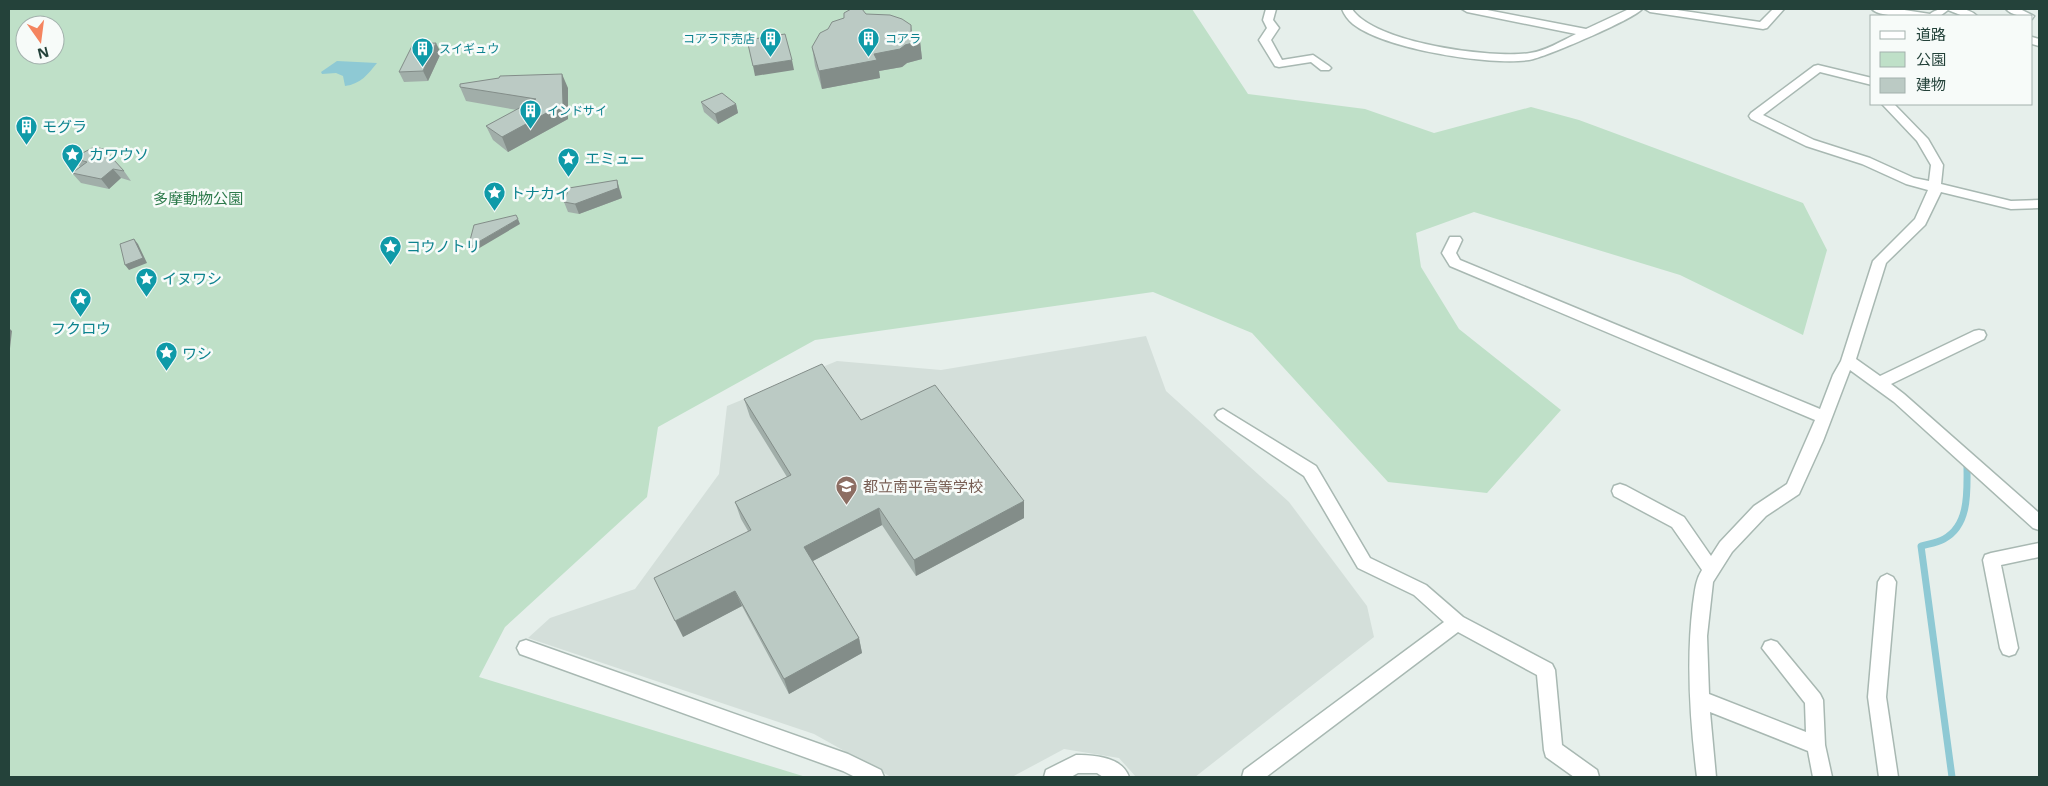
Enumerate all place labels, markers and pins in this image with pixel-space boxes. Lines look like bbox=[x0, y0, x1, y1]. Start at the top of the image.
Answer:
building icon: コアラ下売店 bbox=[759, 26, 783, 57]
building icon: コアラ bbox=[857, 26, 881, 57]
place label: コアラ下売店 bbox=[683, 30, 755, 47]
place label: コアラ bbox=[885, 30, 921, 47]
building icon: スイギュウ bbox=[411, 36, 435, 67]
place label: スイギュウ bbox=[439, 40, 499, 57]
building icon: インドサイ bbox=[519, 98, 543, 129]
place label: インドサイ bbox=[547, 102, 607, 119]
building icon: モグラ bbox=[14, 114, 38, 145]
place label: モグラ bbox=[42, 116, 87, 136]
place icon: カワウソ bbox=[61, 142, 85, 173]
place label: カワウソ bbox=[89, 144, 149, 164]
place icon: エミュー bbox=[557, 146, 581, 177]
place label: エミュー bbox=[585, 148, 645, 168]
place icon: トナカイ bbox=[482, 181, 506, 212]
place label: トナカイ bbox=[510, 183, 570, 203]
place icon: コウノトリ bbox=[378, 234, 402, 265]
place label: コウノトリ bbox=[406, 236, 480, 256]
place icon: イヌワシ bbox=[134, 266, 158, 297]
place label: イヌワシ bbox=[162, 268, 222, 288]
place icon: フクロウ bbox=[69, 287, 93, 318]
place label: フクロウ bbox=[51, 318, 111, 338]
place icon: ワシ bbox=[154, 341, 178, 372]
place label: ワシ bbox=[182, 343, 212, 363]
school or university icon: 都立南平高等学校 bbox=[835, 474, 859, 505]
place label: 都立南平高等学校 bbox=[863, 476, 983, 496]

